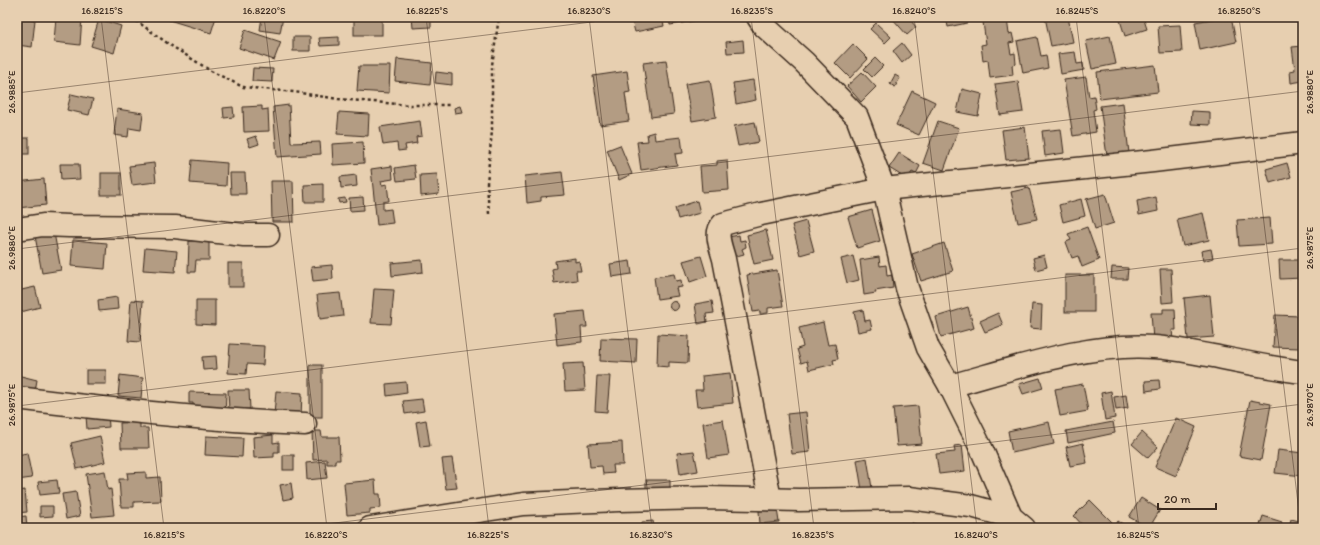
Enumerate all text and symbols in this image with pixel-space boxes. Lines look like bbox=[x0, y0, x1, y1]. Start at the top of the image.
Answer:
text: 16.8215°S bbox=[81, 4, 123, 17]
text: 16.8220°S bbox=[242, 4, 286, 17]
text: 16.8225°S bbox=[406, 4, 448, 17]
text: 16.8230°S bbox=[567, 4, 611, 17]
text: 16.8235°S bbox=[731, 4, 774, 17]
text: 16.8240°S bbox=[892, 4, 936, 17]
text: 16.8245°S bbox=[1056, 4, 1099, 17]
text: 16.8250°S bbox=[1217, 4, 1261, 17]
text: 26.9885°E bbox=[5, 70, 18, 113]
text: 26.9880°E bbox=[1303, 70, 1316, 114]
text: 26.9880°E bbox=[5, 226, 18, 270]
text: 26.9875°E bbox=[1303, 226, 1316, 269]
text: 26.9875°E bbox=[5, 383, 18, 426]
text: 26.9870°E bbox=[1303, 383, 1316, 427]
scale bar bbox=[1158, 485, 1216, 511]
text: 20 m bbox=[1164, 492, 1191, 506]
text: 16.8215°S bbox=[143, 528, 185, 541]
text: 16.8220°S bbox=[304, 528, 348, 541]
text: 16.8225°S bbox=[467, 528, 509, 541]
text: 16.8230°S bbox=[629, 528, 673, 541]
text: 16.8235°S bbox=[792, 528, 835, 541]
text: 16.8240°S bbox=[954, 528, 998, 541]
text: 16.8245°S bbox=[1117, 528, 1160, 541]

